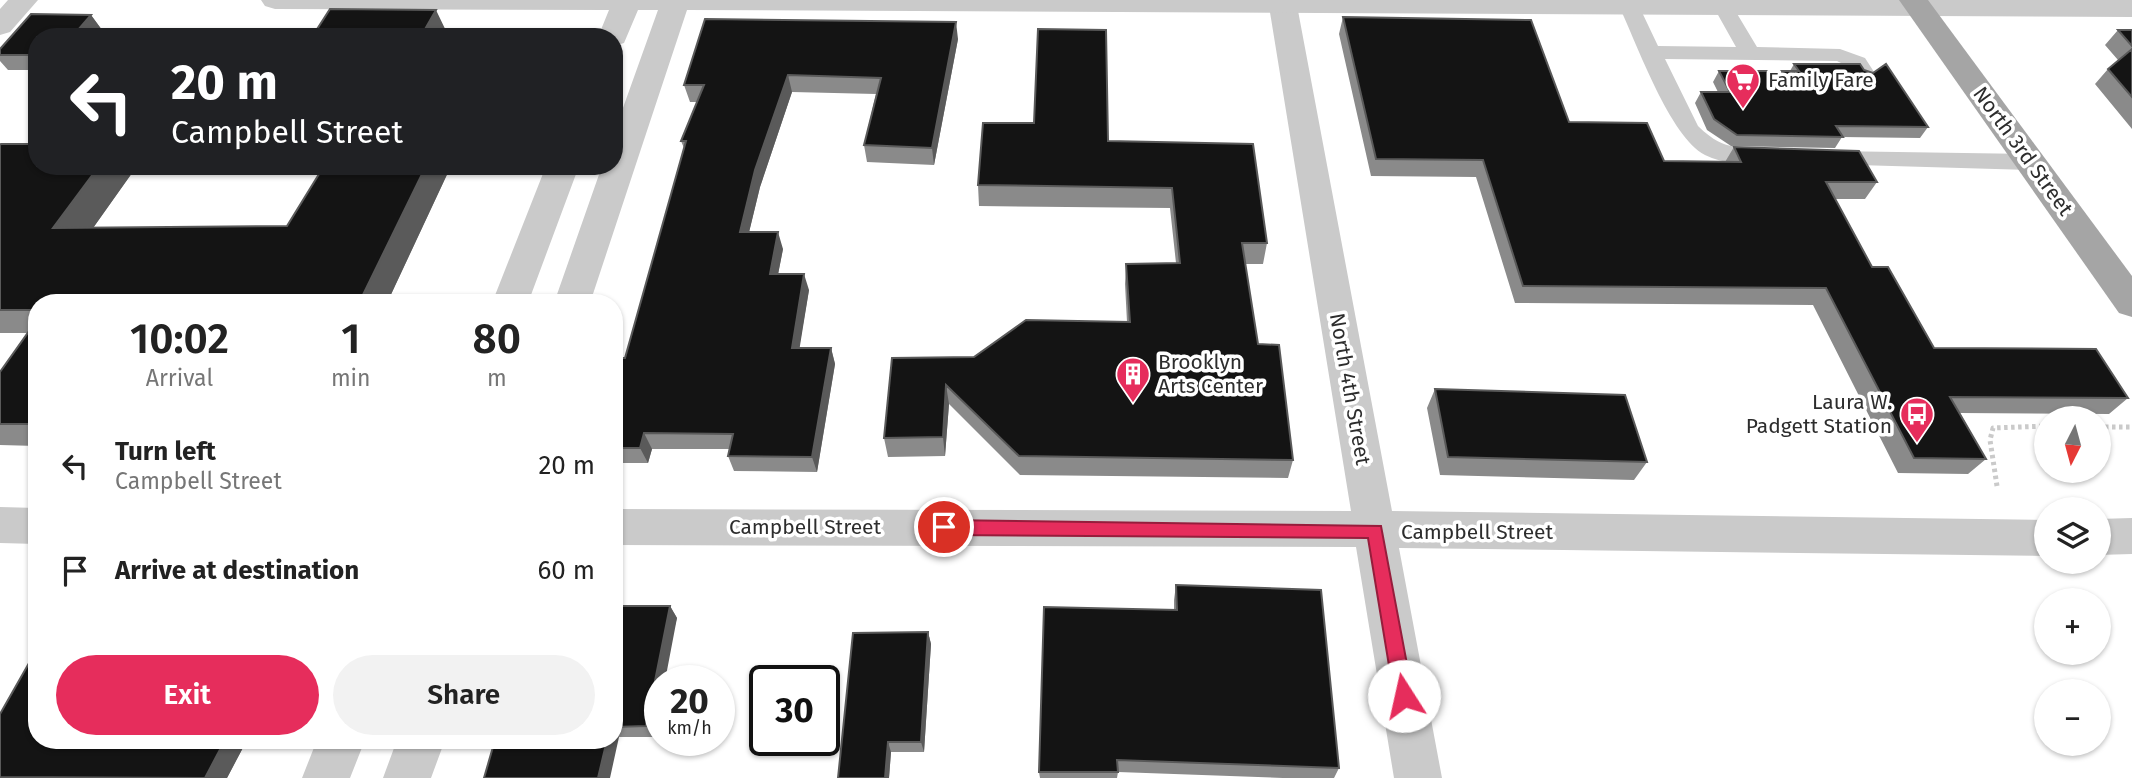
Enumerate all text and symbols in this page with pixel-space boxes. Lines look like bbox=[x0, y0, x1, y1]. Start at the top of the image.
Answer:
text: 20 m bbox=[171, 53, 278, 112]
icon: left bbox=[56, 56, 147, 147]
supermarket icon: Family Fare bbox=[1724, 61, 1762, 110]
place label: Family Fare bbox=[1768, 67, 1874, 93]
street label: North 3rd Street bbox=[1967, 81, 2079, 221]
text: Campbell Street bbox=[171, 113, 403, 151]
street label: North 4th Street bbox=[1324, 311, 1376, 467]
text: 10:02 bbox=[130, 314, 229, 364]
text: 1 bbox=[341, 314, 360, 364]
text: 80 bbox=[473, 314, 521, 364]
place label: Brooklyn Arts Center bbox=[1158, 349, 1263, 399]
building icon: Brooklyn Arts Center bbox=[1114, 355, 1152, 404]
text: Arrival bbox=[146, 364, 213, 392]
text: min bbox=[331, 364, 371, 392]
text: m bbox=[487, 364, 507, 392]
place label: Laura W. Padgett Station bbox=[1746, 389, 1892, 439]
bus stop icon: Laura W. Padgett Station bbox=[1898, 395, 1936, 444]
north arrow bbox=[2034, 406, 2110, 483]
map controls bbox=[2034, 406, 2111, 756]
text: Turn left bbox=[115, 436, 216, 467]
icon: left bbox=[56, 447, 94, 485]
text: 20 m bbox=[538, 450, 595, 481]
text: Campbell Street bbox=[115, 467, 282, 495]
pin bbox=[914, 497, 974, 557]
button: layers bbox=[2034, 497, 2111, 574]
icon: arrive bbox=[925, 508, 963, 546]
street label: Campbell Street bbox=[729, 514, 882, 540]
street label: Campbell Street bbox=[1401, 519, 1554, 545]
icon: arrive bbox=[56, 552, 94, 590]
text: Arrive at destination bbox=[115, 555, 359, 586]
text: 60 m bbox=[537, 555, 595, 586]
button: + bbox=[2034, 588, 2111, 665]
button: Exit bbox=[56, 655, 319, 735]
button: Share bbox=[333, 655, 595, 735]
position arrow bbox=[1367, 659, 1441, 733]
speed limit sign: 30 bbox=[749, 665, 840, 756]
button: − bbox=[2034, 679, 2111, 756]
text: 20 bbox=[670, 680, 709, 722]
text: km/h bbox=[667, 717, 712, 739]

